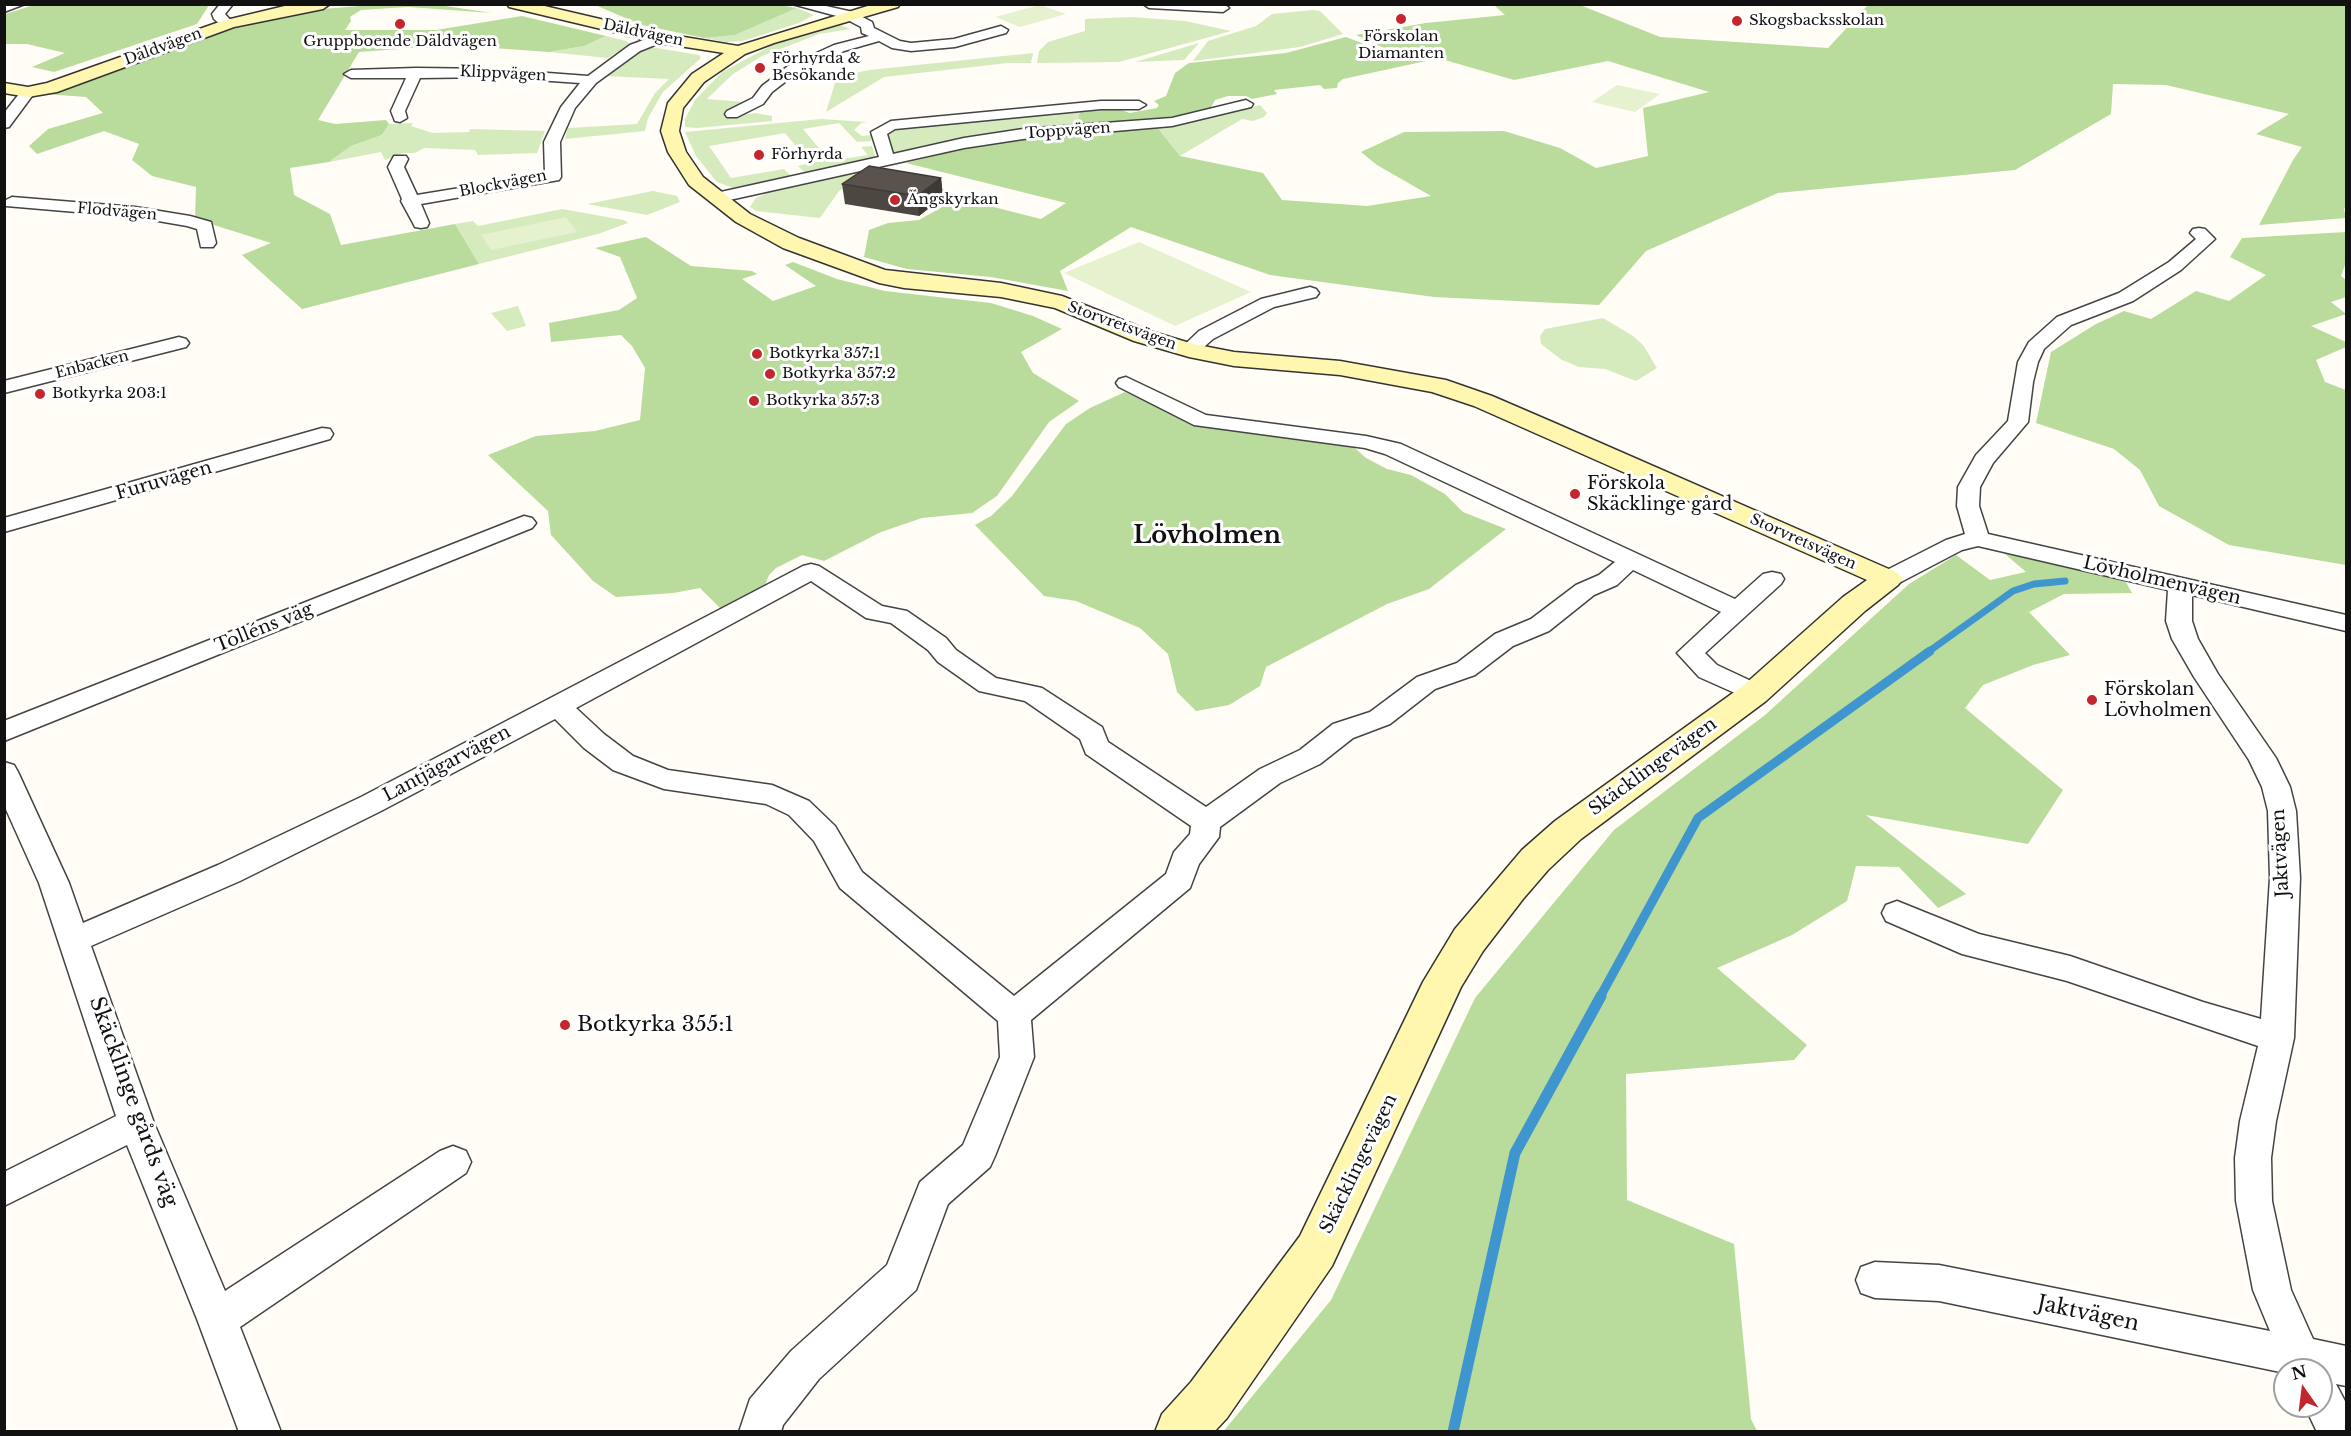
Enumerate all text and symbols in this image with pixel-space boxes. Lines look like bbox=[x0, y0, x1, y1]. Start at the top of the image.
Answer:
marker: Förskolan Diamanten bbox=[1394, 12, 1408, 26]
place label: Skogsbacksskolan bbox=[1749, 12, 1884, 30]
marker: Skogsbacksskolan bbox=[1730, 14, 1744, 28]
street label: Däldvägen bbox=[601, 16, 685, 50]
marker: Gruppboende Däldvägen bbox=[393, 17, 407, 31]
street label: Däldvägen bbox=[122, 25, 204, 69]
place label: Förskolan Diamanten bbox=[1358, 28, 1444, 63]
place label: Gruppboende Däldvägen bbox=[303, 33, 497, 51]
place label: Förhyrda & Besökande bbox=[772, 50, 861, 85]
marker: Förhyrda & Besökande bbox=[753, 61, 767, 75]
street label: Klippvägen bbox=[459, 63, 547, 85]
street label: Toppvägen bbox=[1025, 119, 1111, 143]
place label: Förhyrda bbox=[771, 146, 842, 164]
marker: Förhyrda bbox=[752, 148, 766, 162]
street label: Blockvägen bbox=[458, 167, 548, 201]
place label: Ängskyrkan bbox=[907, 191, 999, 209]
marker: Ängskyrkan bbox=[888, 193, 902, 207]
street label: Flodvägen bbox=[76, 200, 158, 224]
street label: Storvretsvägen bbox=[1065, 298, 1179, 354]
place label: Botkyrka 357:1 bbox=[769, 345, 880, 363]
street label: Enbacken bbox=[53, 347, 131, 383]
marker: Botkyrka 357:1 bbox=[750, 347, 764, 361]
place label: Botkyrka 357:2 bbox=[782, 365, 896, 383]
marker: Botkyrka 357:2 bbox=[763, 367, 777, 381]
place label: Botkyrka 203:1 bbox=[52, 385, 167, 403]
marker: Botkyrka 203:1 bbox=[33, 387, 47, 401]
place label: Botkyrka 357:3 bbox=[766, 392, 880, 410]
marker: Botkyrka 357:3 bbox=[747, 394, 761, 408]
street label: Furuvägen bbox=[113, 457, 215, 505]
place label: Förskola Skäcklinge gård bbox=[1587, 473, 1732, 516]
marker: Förskola Skäcklinge gård bbox=[1568, 487, 1582, 501]
street label: Storvretsvägen bbox=[1747, 511, 1859, 573]
district label: Lövholmen bbox=[1133, 522, 1281, 550]
street label: Lövholmenvägen bbox=[2081, 552, 2243, 610]
street label: Tolléns väg bbox=[212, 599, 316, 657]
place label: Förskolan Lövholmen bbox=[2104, 679, 2211, 722]
marker: Förskolan Lövholmen bbox=[2085, 693, 2099, 707]
street label: Skäcklingevägen bbox=[1585, 713, 1721, 821]
street label: Lantjägarvägen bbox=[380, 721, 514, 807]
street label: Jaktvägen bbox=[2268, 808, 2294, 898]
street label: Skäcklinge gårds väg bbox=[83, 993, 183, 1211]
place label: Botkyrka 355:1 bbox=[577, 1012, 734, 1038]
marker: Botkyrka 355:1 bbox=[558, 1018, 572, 1032]
street label: Skäcklingevägen bbox=[1316, 1091, 1402, 1237]
street label: Jaktvägen bbox=[2035, 1291, 2141, 1337]
north arrow bbox=[2273, 1358, 2333, 1418]
text: N bbox=[2289, 1361, 2309, 1384]

